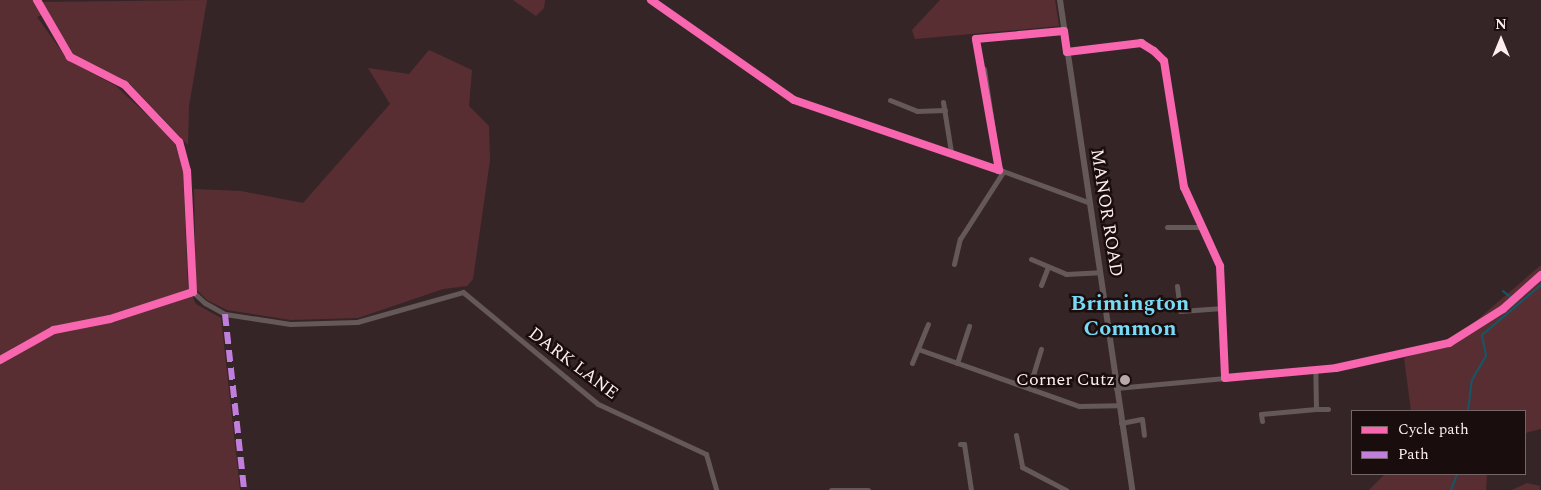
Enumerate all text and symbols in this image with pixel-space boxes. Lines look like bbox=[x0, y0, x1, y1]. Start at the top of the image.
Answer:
text: N bbox=[1495, 14, 1507, 35]
north arrow bbox=[1476, 15, 1526, 65]
street label: MANOR ROAD bbox=[1085, 147, 1127, 279]
district label: Brimington Common bbox=[1071, 290, 1189, 342]
street label: DARK LANE bbox=[524, 323, 622, 405]
place label: Corner Cutz bbox=[1016, 369, 1115, 391]
marker: Corner Cutz bbox=[1119, 374, 1131, 386]
legend bbox=[1351, 410, 1526, 475]
text: Cycle path bbox=[1398, 418, 1469, 441]
text: Path bbox=[1398, 443, 1429, 466]

